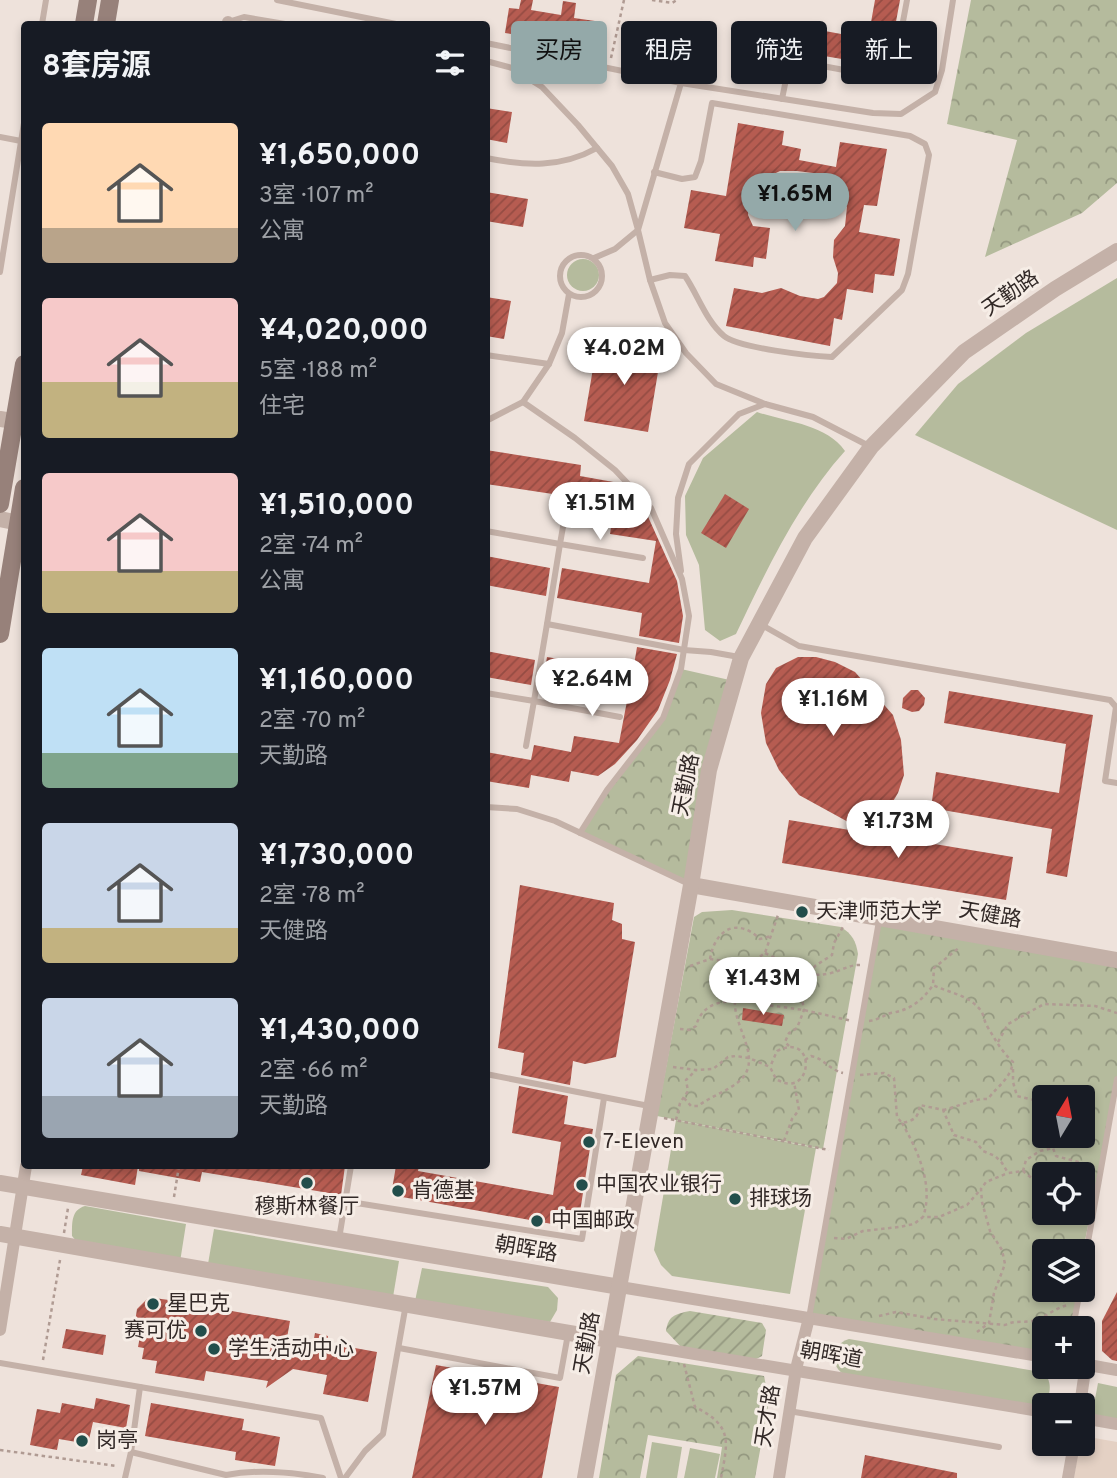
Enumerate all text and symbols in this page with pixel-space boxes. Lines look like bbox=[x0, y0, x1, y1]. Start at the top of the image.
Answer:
chip: 买房 bbox=[511, 21, 607, 84]
chip: 租房 bbox=[621, 21, 717, 84]
chip: 筛选 bbox=[731, 21, 827, 84]
chip: 新上 bbox=[841, 21, 937, 84]
icon: filters bbox=[431, 44, 469, 82]
text: 8套房源 bbox=[42, 49, 151, 86]
text: ¥1,650,000 bbox=[259, 138, 420, 175]
icon: home bbox=[98, 151, 182, 235]
pin: ¥1.65M bbox=[738, 174, 852, 233]
text: ¥1.65M bbox=[757, 181, 833, 210]
text: 3室 · 107 m² bbox=[259, 182, 374, 211]
text: 公寓 bbox=[259, 218, 305, 247]
street label: 天勤路 bbox=[977, 265, 1045, 323]
text: ¥4,020,000 bbox=[259, 313, 429, 350]
icon: home bbox=[98, 326, 182, 410]
pin: ¥4.02M bbox=[567, 328, 681, 387]
text: ¥4.02M bbox=[583, 335, 665, 364]
text: 5室 · 188 m² bbox=[259, 357, 377, 386]
text: 住宅 bbox=[259, 393, 305, 422]
pin: ¥1.51M bbox=[543, 482, 657, 542]
text: ¥1,510,000 bbox=[259, 488, 414, 525]
text: ¥1.51M bbox=[565, 490, 635, 519]
icon: home bbox=[98, 501, 182, 585]
text: 2室 · 74 m² bbox=[259, 532, 363, 561]
text: 公寓 bbox=[259, 568, 305, 597]
pin: ¥2.64M bbox=[535, 658, 649, 718]
text: ¥1,160,000 bbox=[259, 663, 414, 700]
text: ¥2.64M bbox=[551, 666, 633, 695]
icon: home bbox=[98, 676, 182, 760]
pin: ¥1.16M bbox=[776, 678, 890, 738]
text: ¥1.16M bbox=[798, 686, 868, 715]
text: 2室 · 70 m² bbox=[259, 707, 365, 736]
text: 天勤路 bbox=[259, 743, 328, 772]
street label: 天勤路 bbox=[668, 752, 706, 818]
pin: ¥1.73M bbox=[841, 800, 955, 860]
text: ¥1.73M bbox=[862, 808, 934, 837]
text: ¥1,730,000 bbox=[259, 838, 414, 875]
icon: home bbox=[98, 851, 182, 935]
text: 2室 · 78 m² bbox=[259, 882, 365, 911]
street label: 天健路 bbox=[957, 897, 1023, 935]
place label: 天津师范大学 bbox=[816, 899, 942, 926]
marker: 天津师范大学 bbox=[794, 904, 810, 920]
text: 天健路 bbox=[259, 918, 328, 947]
pin: ¥1.43M bbox=[706, 958, 820, 1017]
text: ¥1.43M bbox=[725, 965, 801, 994]
text: ¥1,430,000 bbox=[259, 1013, 420, 1050]
icon: home bbox=[98, 1026, 182, 1110]
text: 2室 · 66 m² bbox=[259, 1057, 368, 1086]
north arrow bbox=[1032, 1085, 1096, 1148]
map controls bbox=[1032, 1085, 1095, 1456]
text: 天勤路 bbox=[259, 1093, 328, 1122]
place label: 7-Eleven bbox=[603, 1129, 684, 1156]
marker: 7-Eleven bbox=[581, 1134, 597, 1150]
button: locate bbox=[1032, 1162, 1095, 1225]
place label: 中国农业银行 bbox=[596, 1172, 722, 1199]
marker: 穆斯林餐厅 bbox=[299, 1175, 315, 1191]
marker: 中国农业银行 bbox=[574, 1177, 590, 1193]
place label: 肯德基 bbox=[412, 1178, 475, 1205]
marker: 肯德基 bbox=[390, 1183, 406, 1199]
place label: 排球场 bbox=[749, 1186, 812, 1213]
marker: 排球场 bbox=[727, 1191, 743, 1207]
place label: 穆斯林餐厅 bbox=[255, 1194, 360, 1221]
place label: 中国邮政 bbox=[551, 1208, 635, 1235]
marker: 中国邮政 bbox=[529, 1213, 545, 1229]
street label: 朝晖路 bbox=[493, 1231, 559, 1269]
button: layers bbox=[1032, 1239, 1095, 1302]
place label: 星巴克 bbox=[167, 1291, 230, 1318]
marker: 星巴克 bbox=[145, 1296, 161, 1312]
street label: 天勤路 bbox=[569, 1310, 607, 1376]
button: + bbox=[1032, 1316, 1095, 1379]
place label: 赛可优 bbox=[124, 1318, 187, 1345]
marker: 赛可优 bbox=[193, 1323, 209, 1339]
place label: 学生活动中心 bbox=[228, 1336, 354, 1363]
street label: 朝晖道 bbox=[798, 1337, 864, 1375]
marker: 学生活动中心 bbox=[206, 1341, 222, 1357]
pin: ¥1.57M bbox=[428, 1368, 542, 1427]
text: ¥1.57M bbox=[448, 1375, 522, 1404]
street label: 天才路 bbox=[751, 1383, 787, 1449]
button: − bbox=[1032, 1393, 1095, 1456]
place label: 岗亭 bbox=[96, 1428, 138, 1455]
marker: 岗亭 bbox=[74, 1433, 90, 1449]

